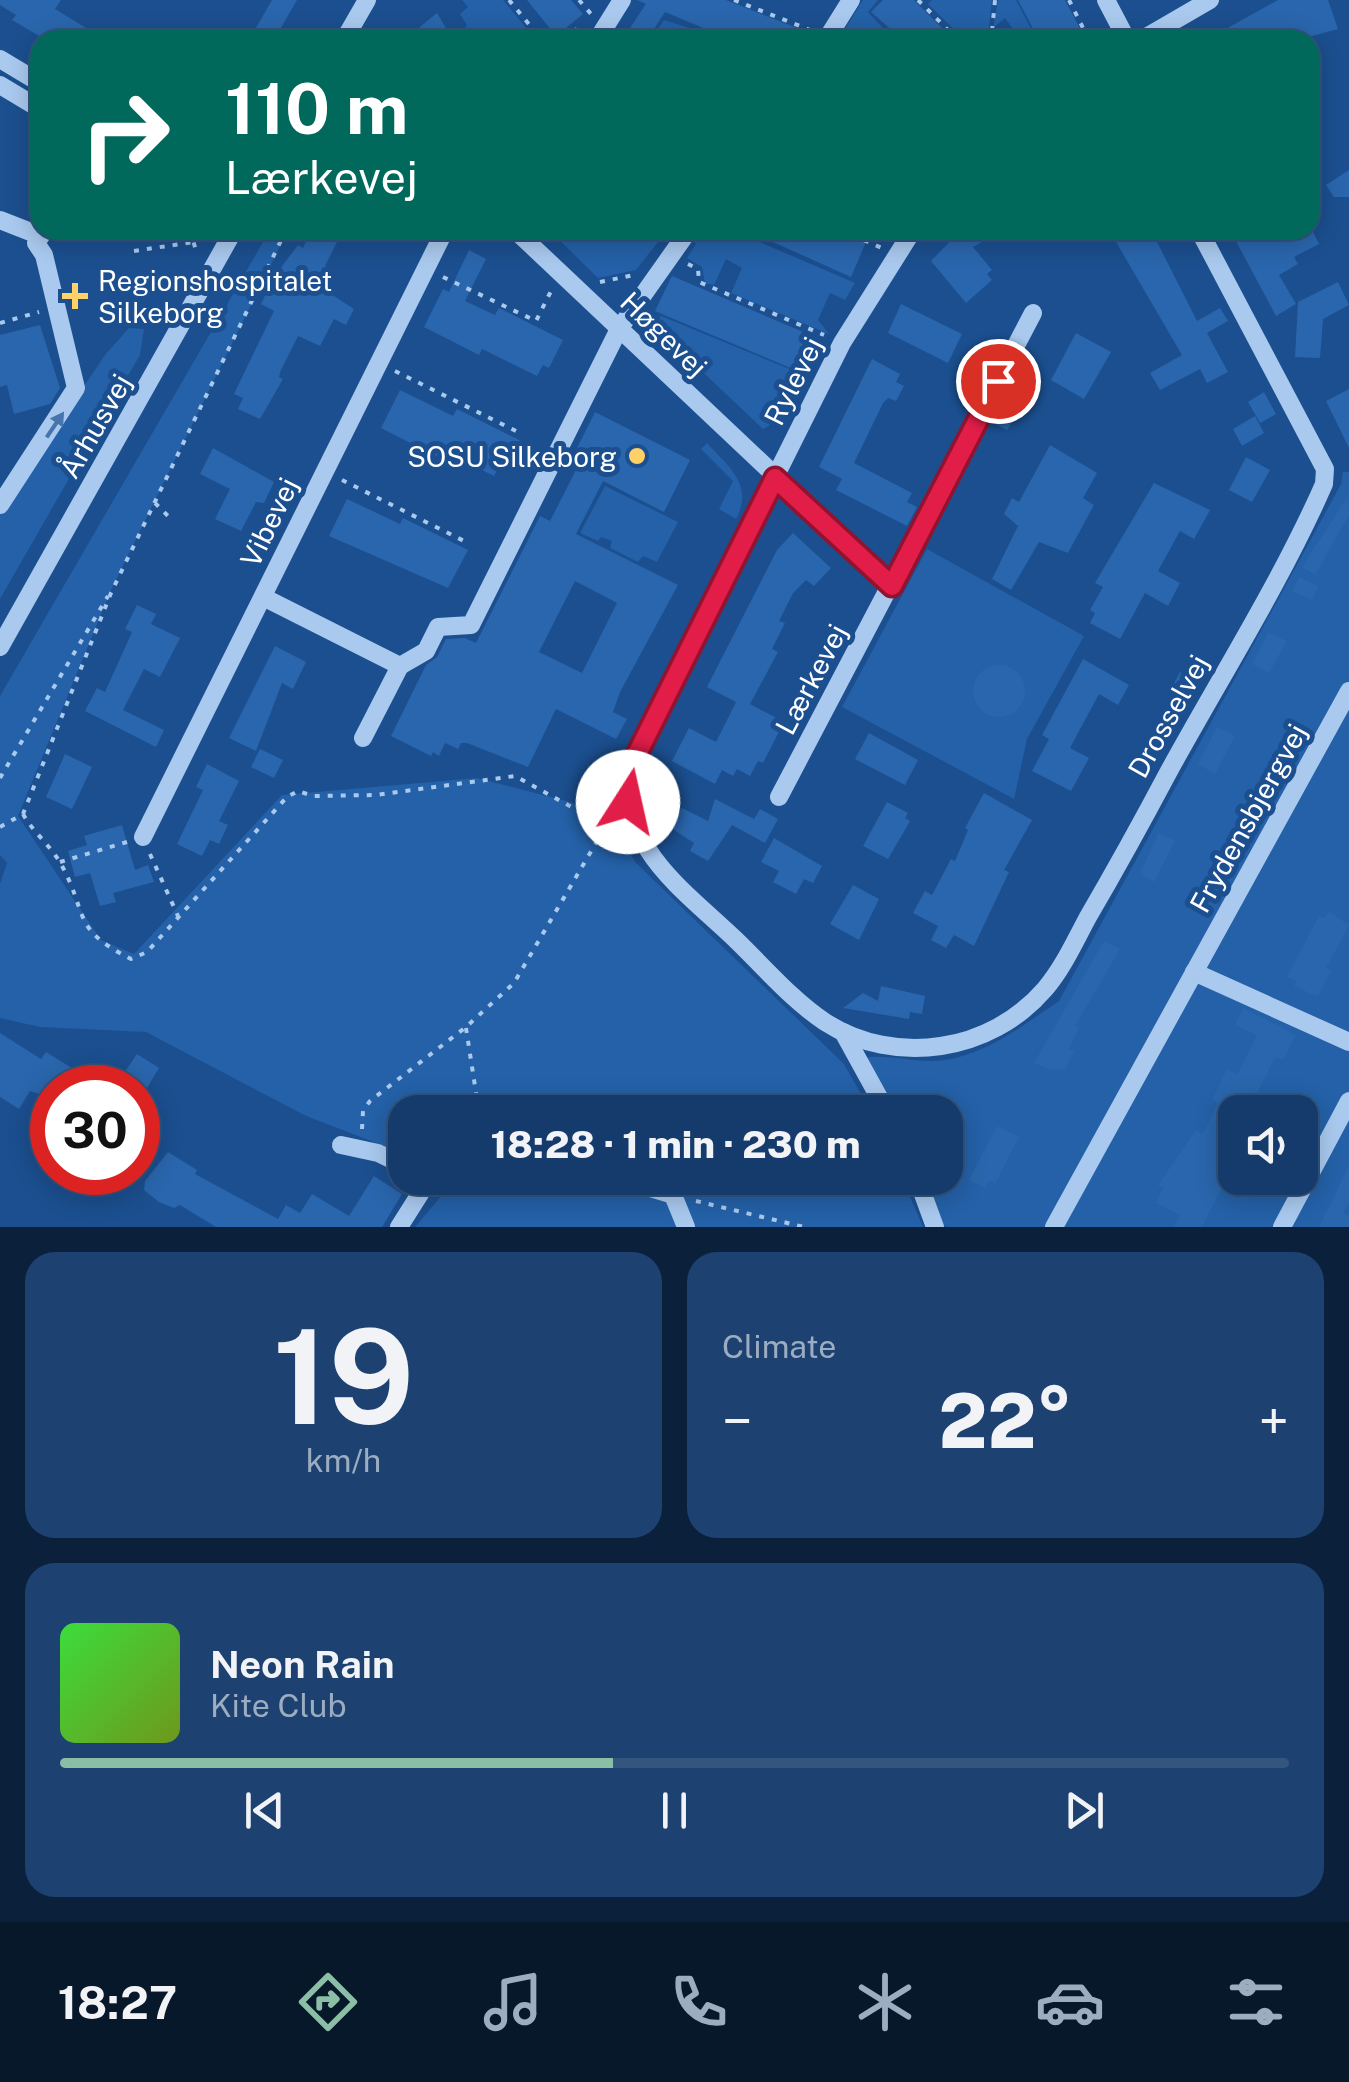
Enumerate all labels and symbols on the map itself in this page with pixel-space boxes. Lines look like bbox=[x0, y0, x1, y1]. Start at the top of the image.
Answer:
place label: Regionshospitalet Silkeborg bbox=[98, 264, 332, 329]
marker: Regionshospitalet Silkeborg bbox=[62, 283, 88, 309]
street label: Høgevej bbox=[614, 285, 714, 383]
street label: Rylevej bbox=[757, 331, 829, 431]
pin bbox=[956, 339, 1041, 424]
street label: Århusvej bbox=[50, 367, 138, 484]
one-way arrow bbox=[45, 411, 64, 438]
place label: SOSU Silkeborg bbox=[407, 440, 617, 473]
marker: SOSU Silkeborg bbox=[626, 445, 648, 467]
street label: Vibevej bbox=[233, 472, 305, 572]
street label: Lærkevej bbox=[768, 618, 854, 740]
street label: Drosselvej bbox=[1121, 649, 1215, 783]
street label: Frydensbjergvej bbox=[1183, 718, 1313, 918]
position arrow bbox=[576, 750, 680, 854]
speed limit sign: 30 bbox=[30, 1065, 160, 1195]

